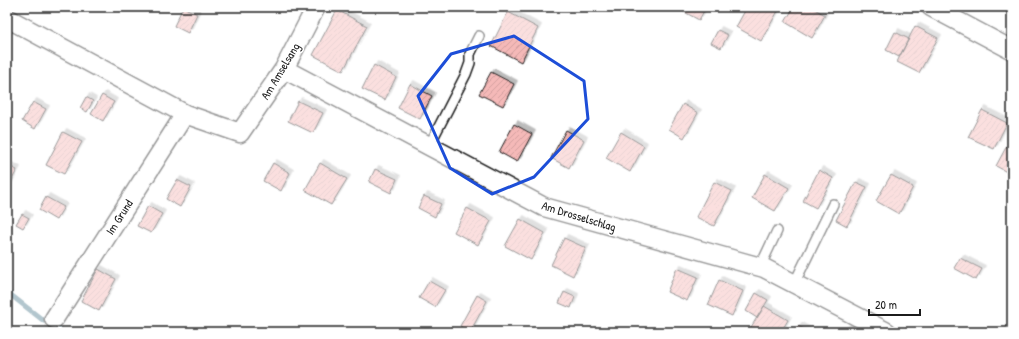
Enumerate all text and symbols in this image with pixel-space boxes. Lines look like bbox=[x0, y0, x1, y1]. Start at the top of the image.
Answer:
street label: Am Amselsang bbox=[256, 39, 304, 103]
street label: Im Grund bbox=[101, 196, 137, 238]
street label: Am Drosselschlag bbox=[540, 197, 618, 235]
scale bar bbox=[869, 291, 920, 317]
text: 20 m bbox=[875, 296, 897, 313]

